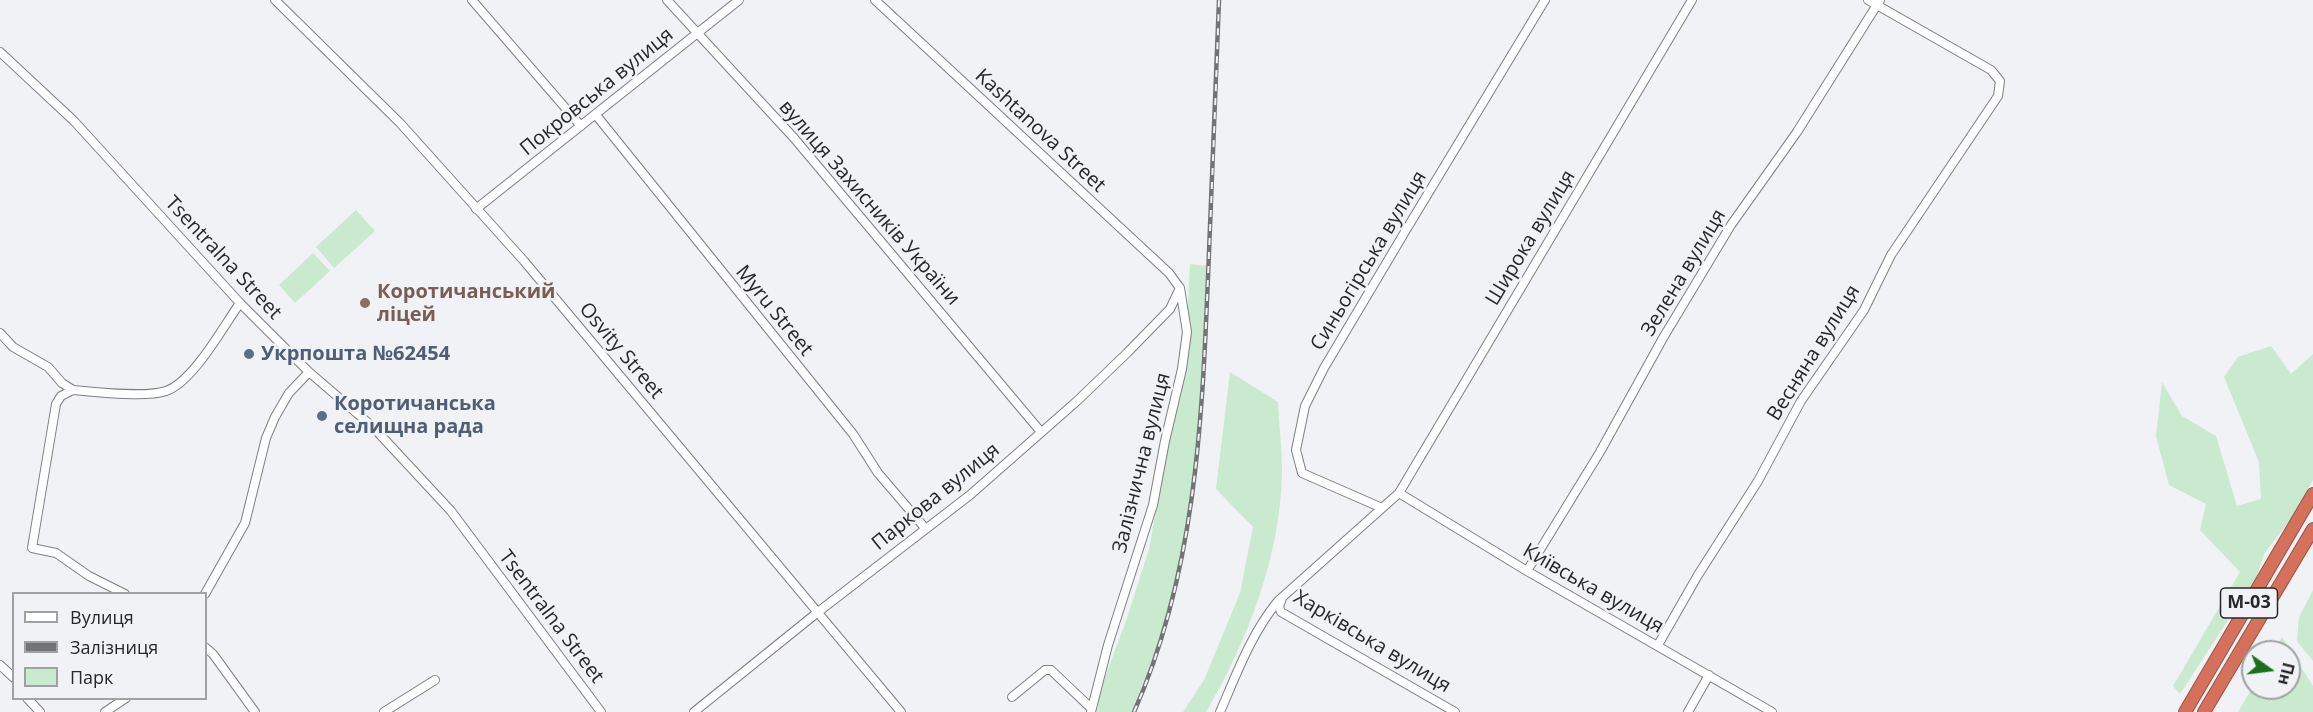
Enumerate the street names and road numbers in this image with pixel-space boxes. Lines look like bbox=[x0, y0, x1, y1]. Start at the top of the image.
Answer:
street label: Покровська вулиця bbox=[516, 23, 678, 161]
street label: Kashtanova Street bbox=[970, 64, 1110, 198]
street label: вулиця Захисників України bbox=[773, 96, 965, 310]
street label: Широка вулиця bbox=[1481, 166, 1581, 310]
street label: Синьогірська вулиця bbox=[1306, 167, 1432, 355]
street label: Tsentralna Street bbox=[160, 191, 286, 325]
street label: Зелена вулиця bbox=[1637, 205, 1731, 341]
street label: Myru Street bbox=[730, 261, 818, 361]
street label: Весняна вулиця bbox=[1763, 281, 1865, 425]
street label: Osvity Street bbox=[574, 298, 668, 404]
street label: Залізнична вулиця bbox=[1108, 371, 1176, 555]
street label: Паркова вулиця bbox=[867, 438, 1005, 556]
street label: Київська вулиця bbox=[1518, 539, 1668, 639]
street label: Tsentralna Street bbox=[493, 546, 609, 688]
street label: Харківська вулиця bbox=[1289, 586, 1455, 698]
road number: М-03 bbox=[2220, 588, 2278, 618]

